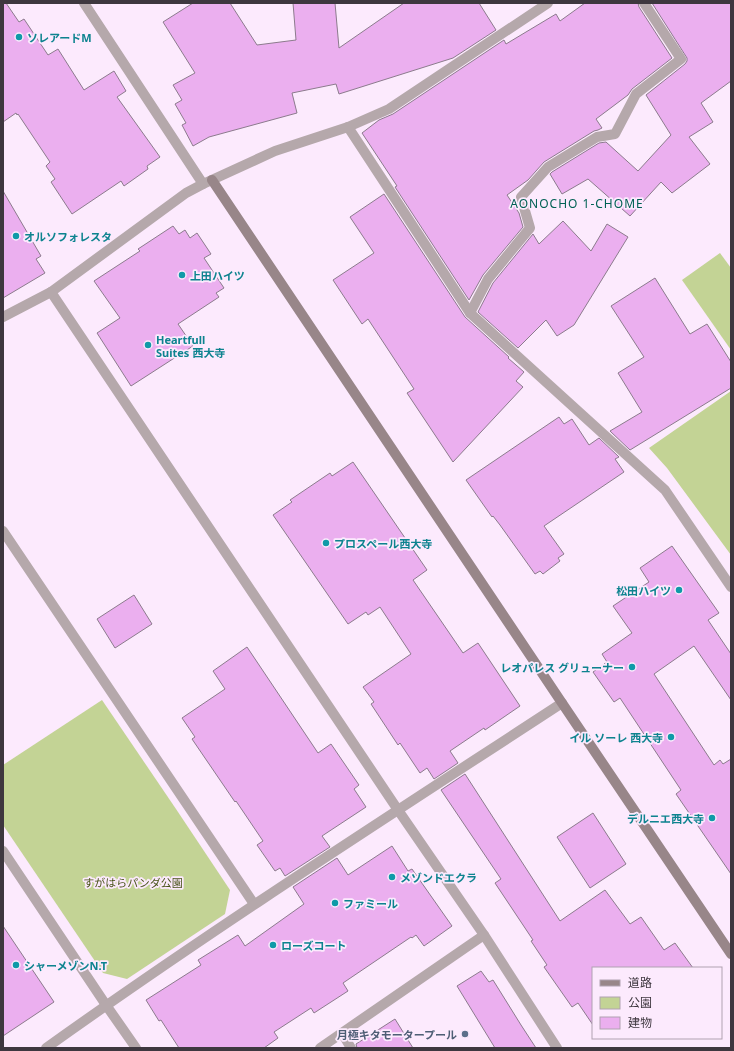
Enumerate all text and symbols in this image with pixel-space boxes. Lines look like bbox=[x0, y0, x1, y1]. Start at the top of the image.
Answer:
place label: ソレアードM bbox=[27, 30, 92, 45]
marker: ソレアードM bbox=[14, 32, 24, 42]
district label: AONOCHO 1-CHOME bbox=[510, 195, 644, 212]
place label: オルソフォレスタ bbox=[24, 229, 112, 244]
marker: オルソフォレスタ bbox=[11, 231, 21, 241]
place label: 上田ハイツ bbox=[190, 268, 245, 283]
marker: 上田ハイツ bbox=[177, 270, 187, 280]
place label: Heartfull Suites 西大寺 bbox=[156, 332, 225, 360]
marker: Heartfull Suites 西大寺 bbox=[143, 340, 153, 350]
place label: プロスペール西大寺 bbox=[334, 536, 432, 551]
marker: プロスペール西大寺 bbox=[321, 538, 331, 548]
place label: 松田ハイツ bbox=[616, 583, 671, 598]
marker: 松田ハイツ bbox=[674, 585, 684, 595]
place label: レオパレス グリューナー bbox=[500, 660, 624, 675]
marker: レオパレス グリューナー bbox=[627, 662, 637, 672]
place label: イル ソーレ 西大寺 bbox=[569, 730, 663, 745]
marker: イル ソーレ 西大寺 bbox=[666, 732, 676, 742]
place label: デルニエ西大寺 bbox=[627, 811, 704, 826]
marker: デルニエ西大寺 bbox=[707, 813, 717, 823]
place label: メゾンドエクラ bbox=[400, 870, 477, 885]
marker: メゾンドエクラ bbox=[387, 872, 397, 882]
park label: すがはらパンダ公園 bbox=[83, 875, 183, 890]
place label: ファミール bbox=[343, 896, 398, 911]
marker: ファミール bbox=[330, 898, 340, 908]
place label: ローズコート bbox=[281, 938, 346, 953]
marker: ローズコート bbox=[268, 940, 278, 950]
place label: シャーメゾンN.T bbox=[24, 958, 108, 973]
marker: シャーメゾンN.T bbox=[11, 960, 21, 970]
legend bbox=[592, 967, 722, 1039]
text: 道路 bbox=[628, 974, 652, 991]
text: 公園 bbox=[628, 994, 652, 1011]
text: 建物 bbox=[628, 1014, 652, 1031]
place label: 月極キタモータープール bbox=[337, 1027, 457, 1042]
marker: 月極キタモータープール bbox=[460, 1029, 470, 1039]

